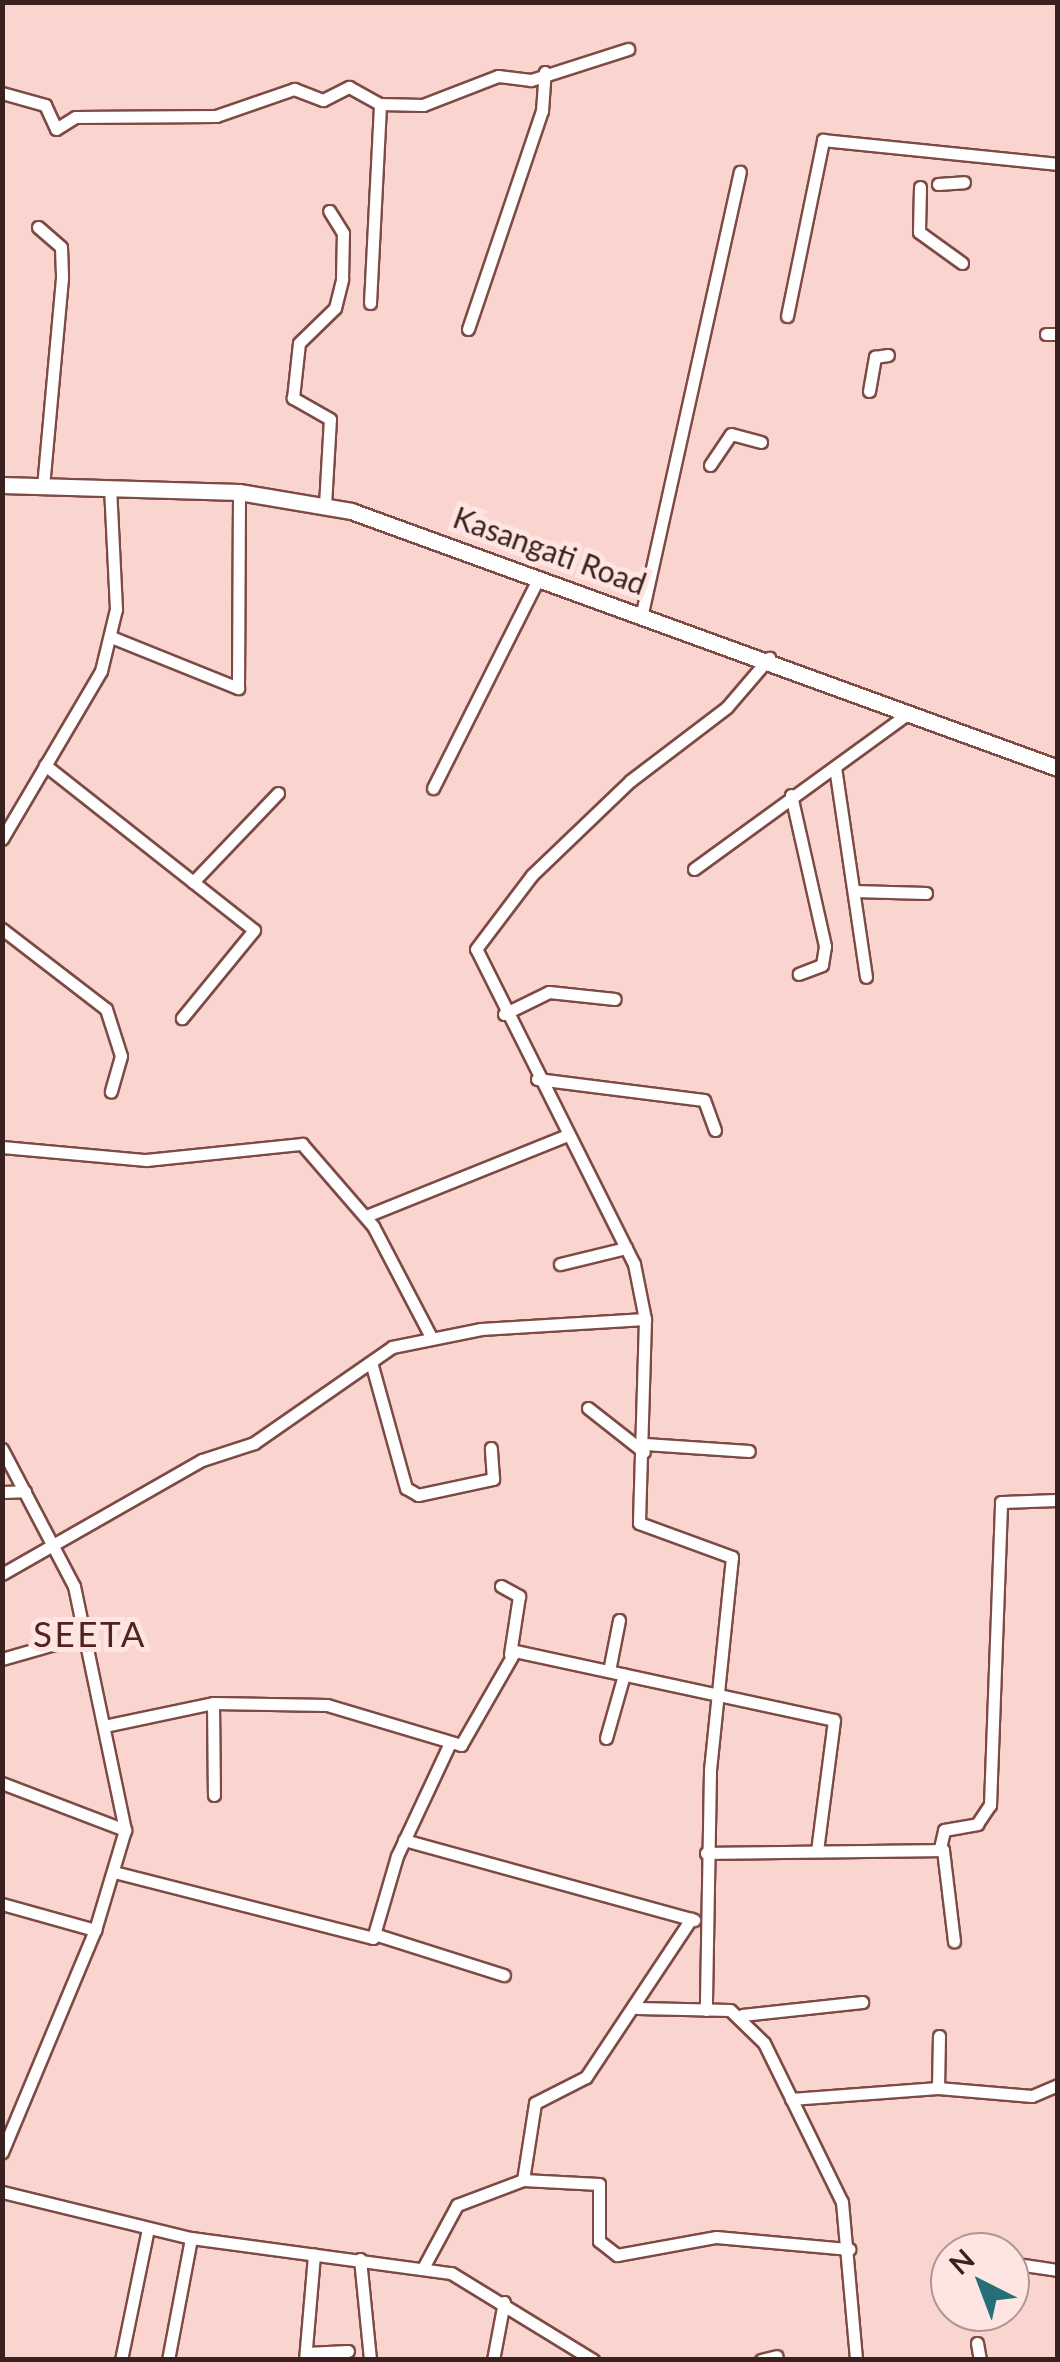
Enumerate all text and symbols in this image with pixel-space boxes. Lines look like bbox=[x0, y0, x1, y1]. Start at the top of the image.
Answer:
street label: Kasangati Road bbox=[449, 498, 651, 602]
district label: SEETA bbox=[33, 1612, 147, 1654]
north arrow bbox=[930, 2232, 1030, 2332]
text: N bbox=[942, 2241, 981, 2281]

